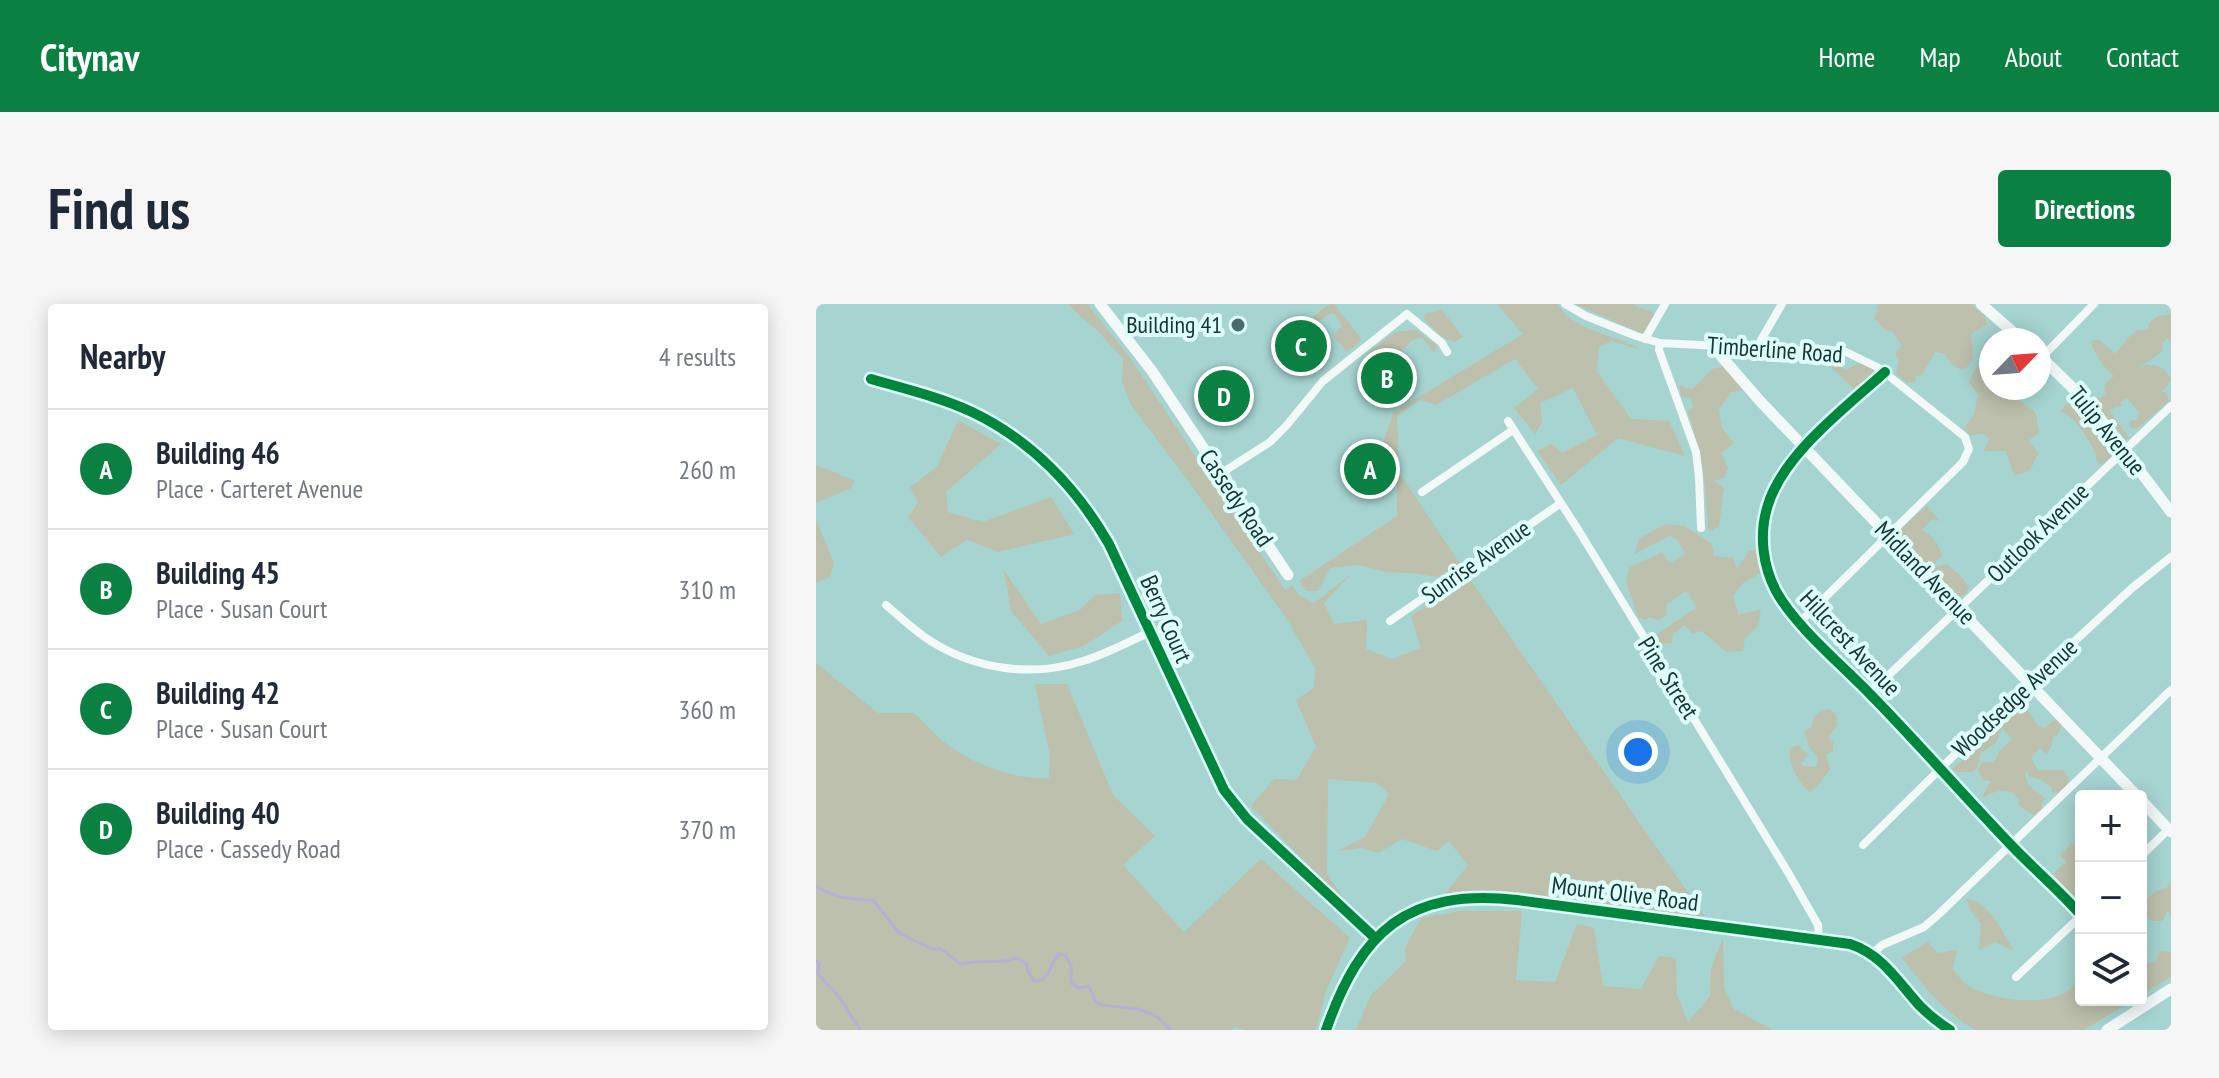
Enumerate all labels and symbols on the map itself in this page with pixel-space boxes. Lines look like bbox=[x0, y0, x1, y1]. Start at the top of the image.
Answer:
place label: Building 41 bbox=[1126, 309, 1222, 340]
marker: Building 41 bbox=[1229, 316, 1247, 334]
pin: C bbox=[1275, 316, 1327, 376]
north arrow bbox=[1979, 328, 2051, 400]
street label: Timberline Road bbox=[1706, 329, 1844, 370]
pin: B bbox=[1361, 348, 1413, 408]
pin: D bbox=[1198, 366, 1250, 426]
street label: Tulip Avenue bbox=[2062, 380, 2153, 481]
pin: A bbox=[1344, 439, 1396, 499]
street label: Cassedy Road bbox=[1192, 443, 1280, 552]
street label: Outlook Avenue bbox=[1980, 476, 2095, 589]
street label: Sunrise Avenue bbox=[1415, 513, 1536, 610]
street label: Midland Avenue bbox=[1868, 514, 1982, 631]
street label: Berry Court bbox=[1133, 570, 1200, 668]
street label: Hillcrest Avenue bbox=[1793, 583, 1907, 702]
street label: Pine Street bbox=[1631, 631, 1706, 725]
street label: Woodsedge Avenue bbox=[1945, 632, 2084, 764]
your location bbox=[1618, 732, 1658, 772]
street label: Mount Olive Road bbox=[1550, 869, 1700, 918]

